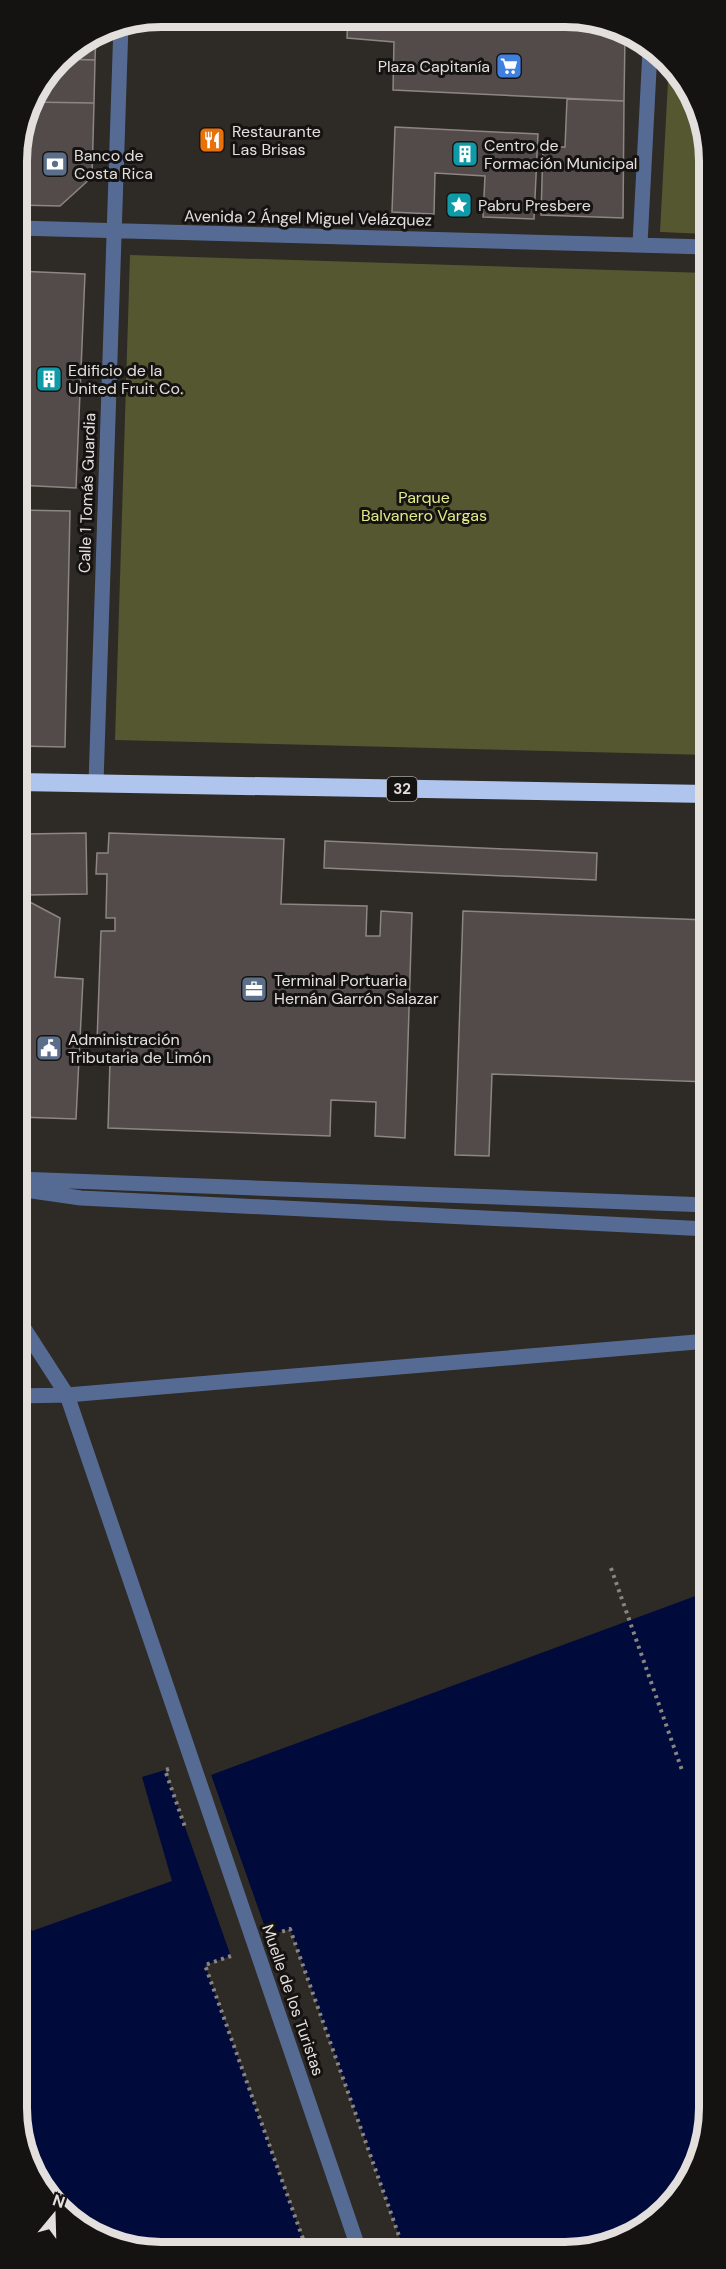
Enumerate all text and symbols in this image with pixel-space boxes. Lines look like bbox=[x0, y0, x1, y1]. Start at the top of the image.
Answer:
supermarket icon: Plaza Capitanía bbox=[494, 51, 524, 81]
place label: Plaza Capitanía bbox=[378, 56, 490, 77]
place label: Restaurante Las Brisas bbox=[232, 121, 321, 160]
restaurant icon: Restaurante Las Brisas bbox=[197, 125, 227, 155]
place label: Centro de Formación Municipal bbox=[484, 135, 637, 174]
building icon: Centro de Formación Municipal bbox=[450, 139, 480, 169]
place label: Banco de Costa Rica bbox=[74, 145, 153, 184]
bank icon: Banco de Costa Rica bbox=[40, 149, 70, 179]
place icon: Pabru Presbere bbox=[444, 190, 474, 220]
place label: Pabru Presbere bbox=[478, 195, 591, 216]
street label: Avenida 2 Ángel Miguel Velázquez bbox=[184, 205, 432, 231]
place label: Edificio de la United Fruit Co. bbox=[68, 360, 183, 399]
building icon: Edificio de la United Fruit Co. bbox=[34, 364, 64, 394]
street label: Calle 1 Tomás Guardia bbox=[74, 412, 100, 574]
park label: Parque Balvanero Vargas bbox=[361, 487, 487, 526]
road number: 32 bbox=[387, 777, 417, 801]
place label: Terminal Portuaria Hernán Garrón Salazar bbox=[274, 970, 439, 1009]
office icon: Terminal Portuaria Hernán Garrón Salazar bbox=[239, 974, 269, 1004]
place label: Administración Tributaria de Limón bbox=[68, 1029, 211, 1068]
public building icon: Administración Tributaria de Limón bbox=[34, 1033, 64, 1063]
street label: Muelle de los Turistas bbox=[257, 1922, 329, 2078]
north arrow bbox=[24, 2185, 84, 2245]
text: N bbox=[50, 2189, 68, 2213]

